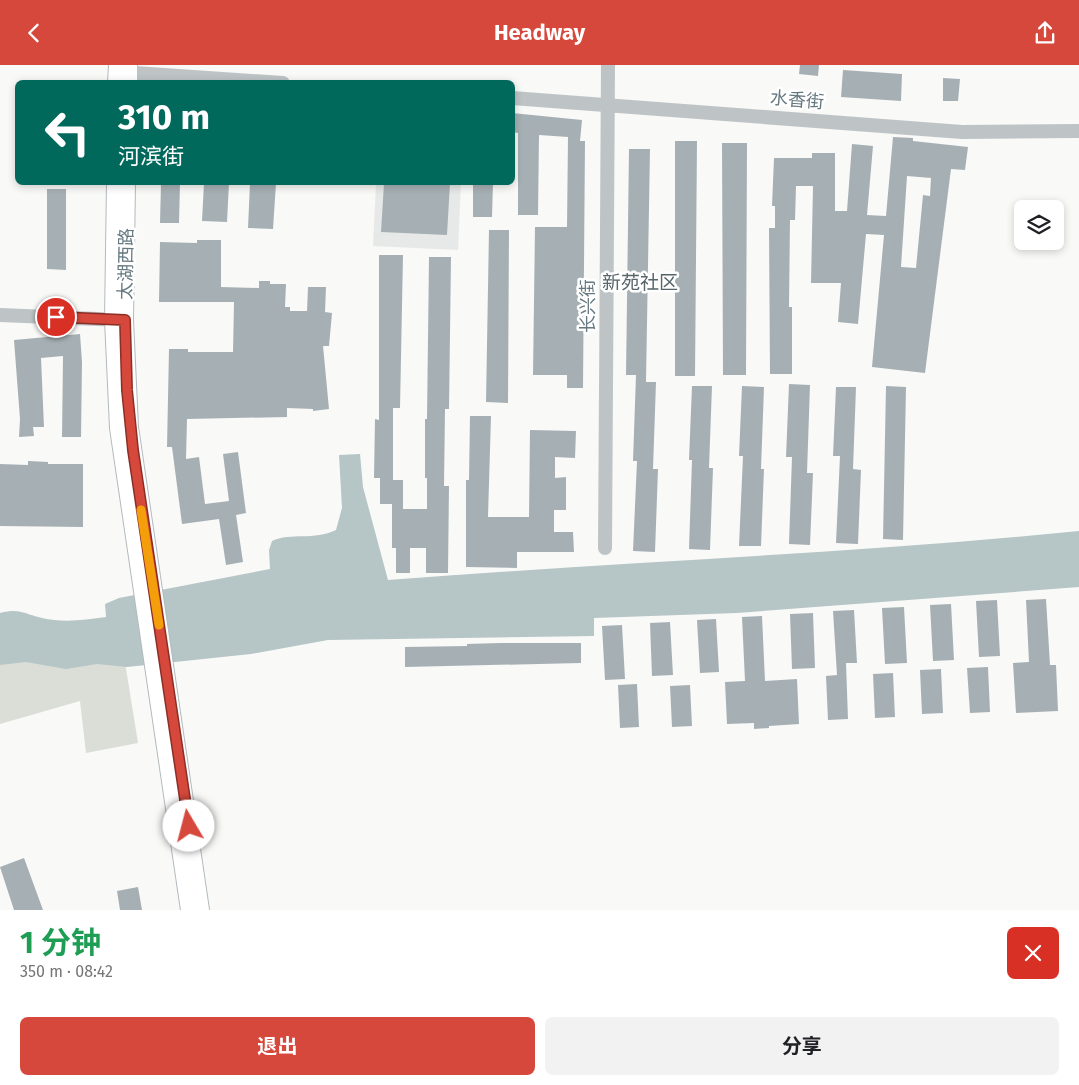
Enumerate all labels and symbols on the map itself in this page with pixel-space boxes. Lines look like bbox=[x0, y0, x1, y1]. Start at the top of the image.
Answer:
street label: 水香街 bbox=[769, 87, 825, 113]
street label: 太湖西路 bbox=[114, 228, 138, 300]
district label: 新苑社区 bbox=[602, 271, 678, 294]
street label: 长兴街 bbox=[577, 279, 599, 333]
pin bbox=[35, 296, 77, 338]
position arrow bbox=[162, 799, 214, 851]

